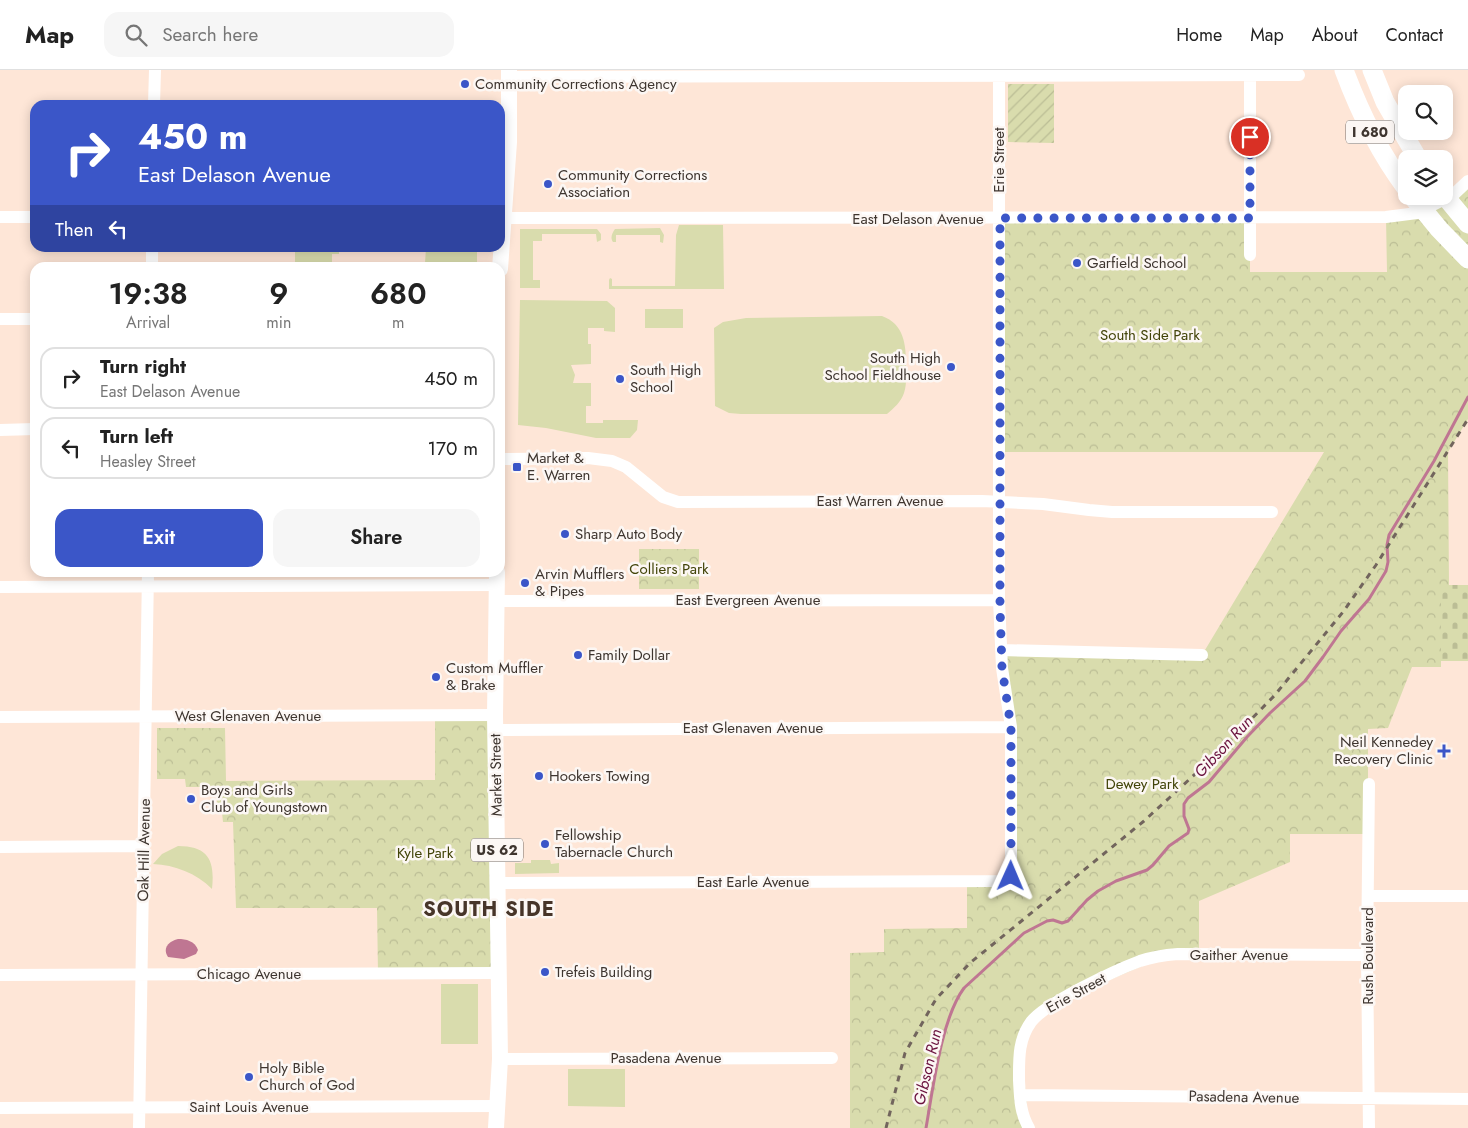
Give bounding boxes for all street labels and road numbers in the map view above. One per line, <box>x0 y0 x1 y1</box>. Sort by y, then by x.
road number: I 680 <box>1346 121 1394 144</box>
street label: Erie Street <box>988 127 1010 193</box>
street label: East Delason Avenue <box>852 208 984 230</box>
street label: East Warren Avenue <box>816 490 944 512</box>
street label: East Evergreen Avenue <box>676 589 821 611</box>
street label: West Glenaven Avenue <box>175 705 322 727</box>
street label: East Glenaven Avenue <box>683 717 824 739</box>
street label: Market Street <box>484 733 508 816</box>
street label: Oak Hill Avenue <box>132 798 156 902</box>
road number: US 62 <box>471 838 523 862</box>
street label: East Earle Avenue <box>697 871 810 893</box>
street label: Rush Boulevard <box>1357 907 1379 1005</box>
street label: Gaither Avenue <box>1190 944 1288 966</box>
street label: Chicago Avenue <box>197 963 301 985</box>
street label: Erie Street <box>1042 967 1110 1018</box>
street label: Pasadena Avenue <box>611 1047 722 1069</box>
street label: Pasadena Avenue <box>1188 1085 1300 1109</box>
street label: Saint Louis Avenue <box>189 1096 309 1118</box>

